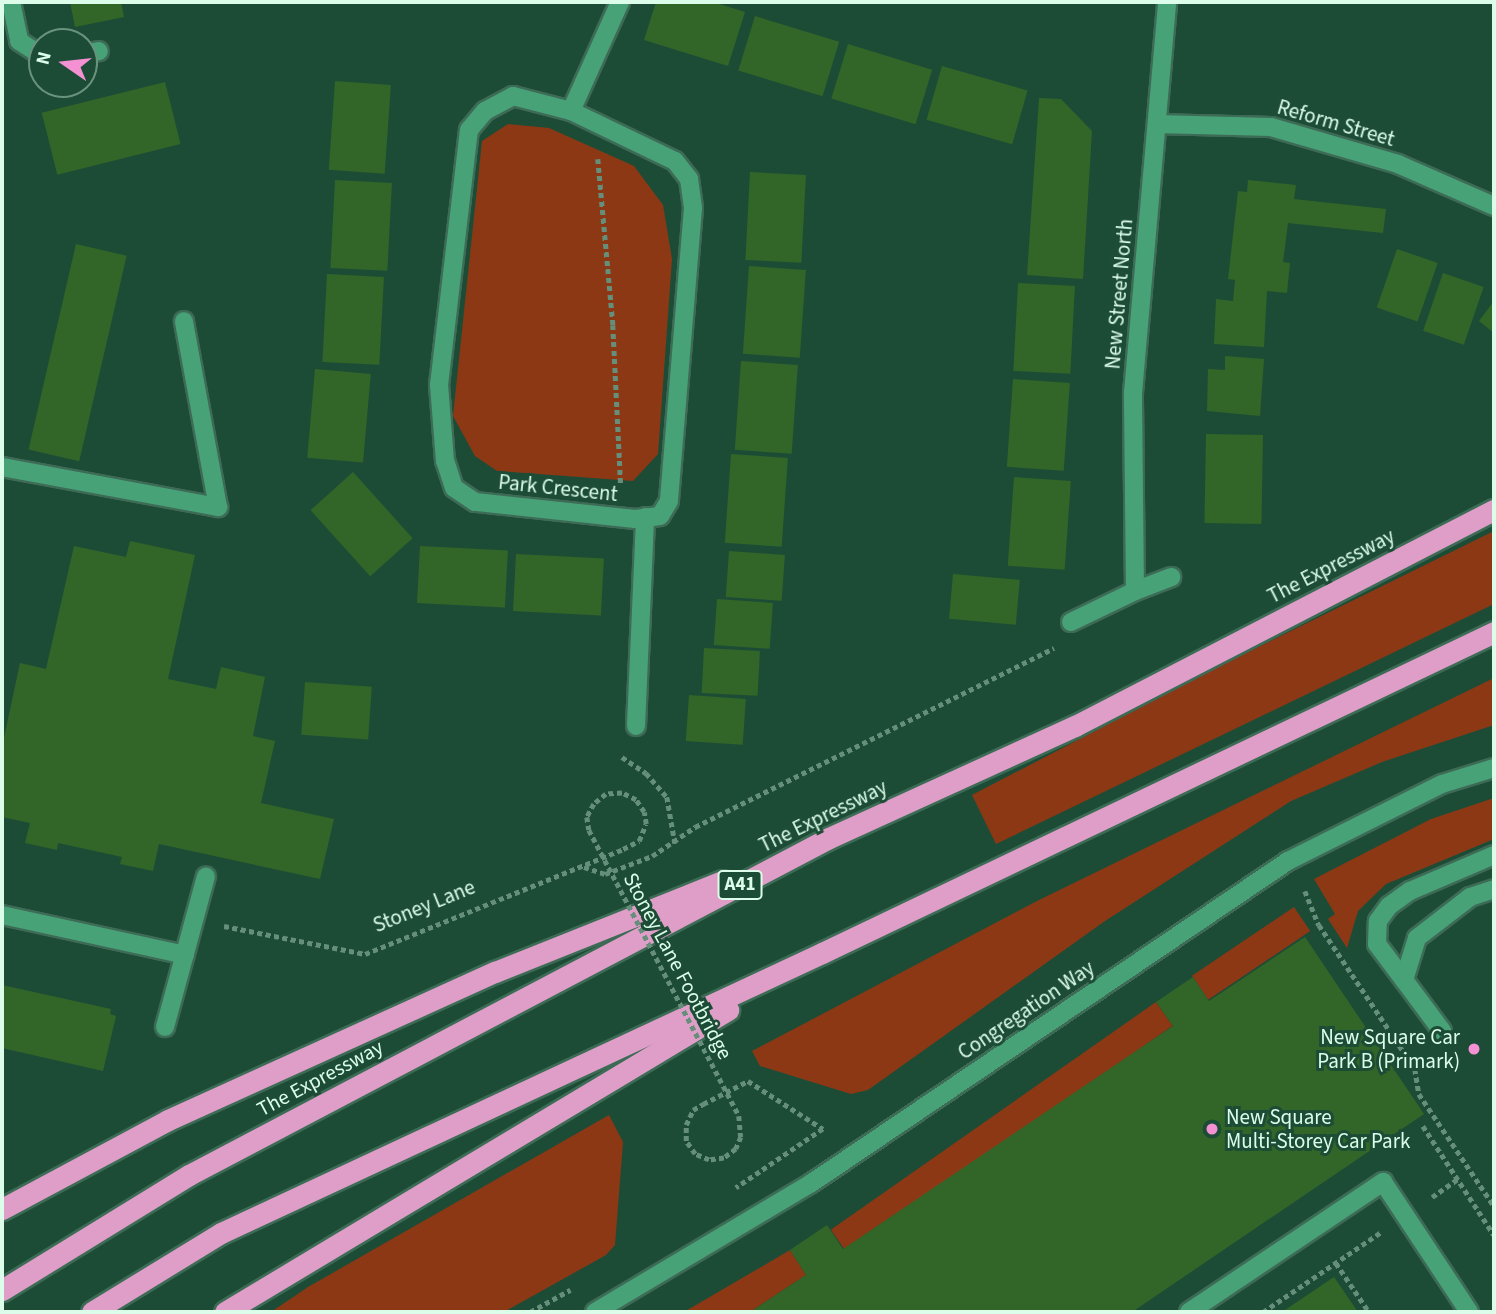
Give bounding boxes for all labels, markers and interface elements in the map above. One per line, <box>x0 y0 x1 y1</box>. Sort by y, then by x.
north arrow <box>28 28 98 98</box>
text: N <box>29 49 59 68</box>
street label: Reform Street <box>1274 94 1398 152</box>
street label: New Street North <box>1100 218 1138 370</box>
street label: Park Crescent <box>497 469 619 507</box>
street label: The Expressway <box>1263 523 1399 609</box>
street label: The Expressway <box>755 774 891 858</box>
street label: Stoney Lane Footbridge <box>618 868 738 1064</box>
road number: A41 <box>717 870 763 900</box>
street label: Stoney Lane <box>369 874 479 938</box>
street label: Congregation Way <box>953 955 1099 1065</box>
place label: New Square Car Park B (Primark) <box>1317 1024 1460 1074</box>
street label: The Expressway <box>253 1034 387 1122</box>
marker: New Square Car Park B (Primark) <box>1466 1041 1482 1057</box>
place label: New Square Multi-Storey Car Park <box>1226 1104 1410 1154</box>
marker: New Square Multi-Storey Car Park <box>1204 1121 1220 1137</box>

